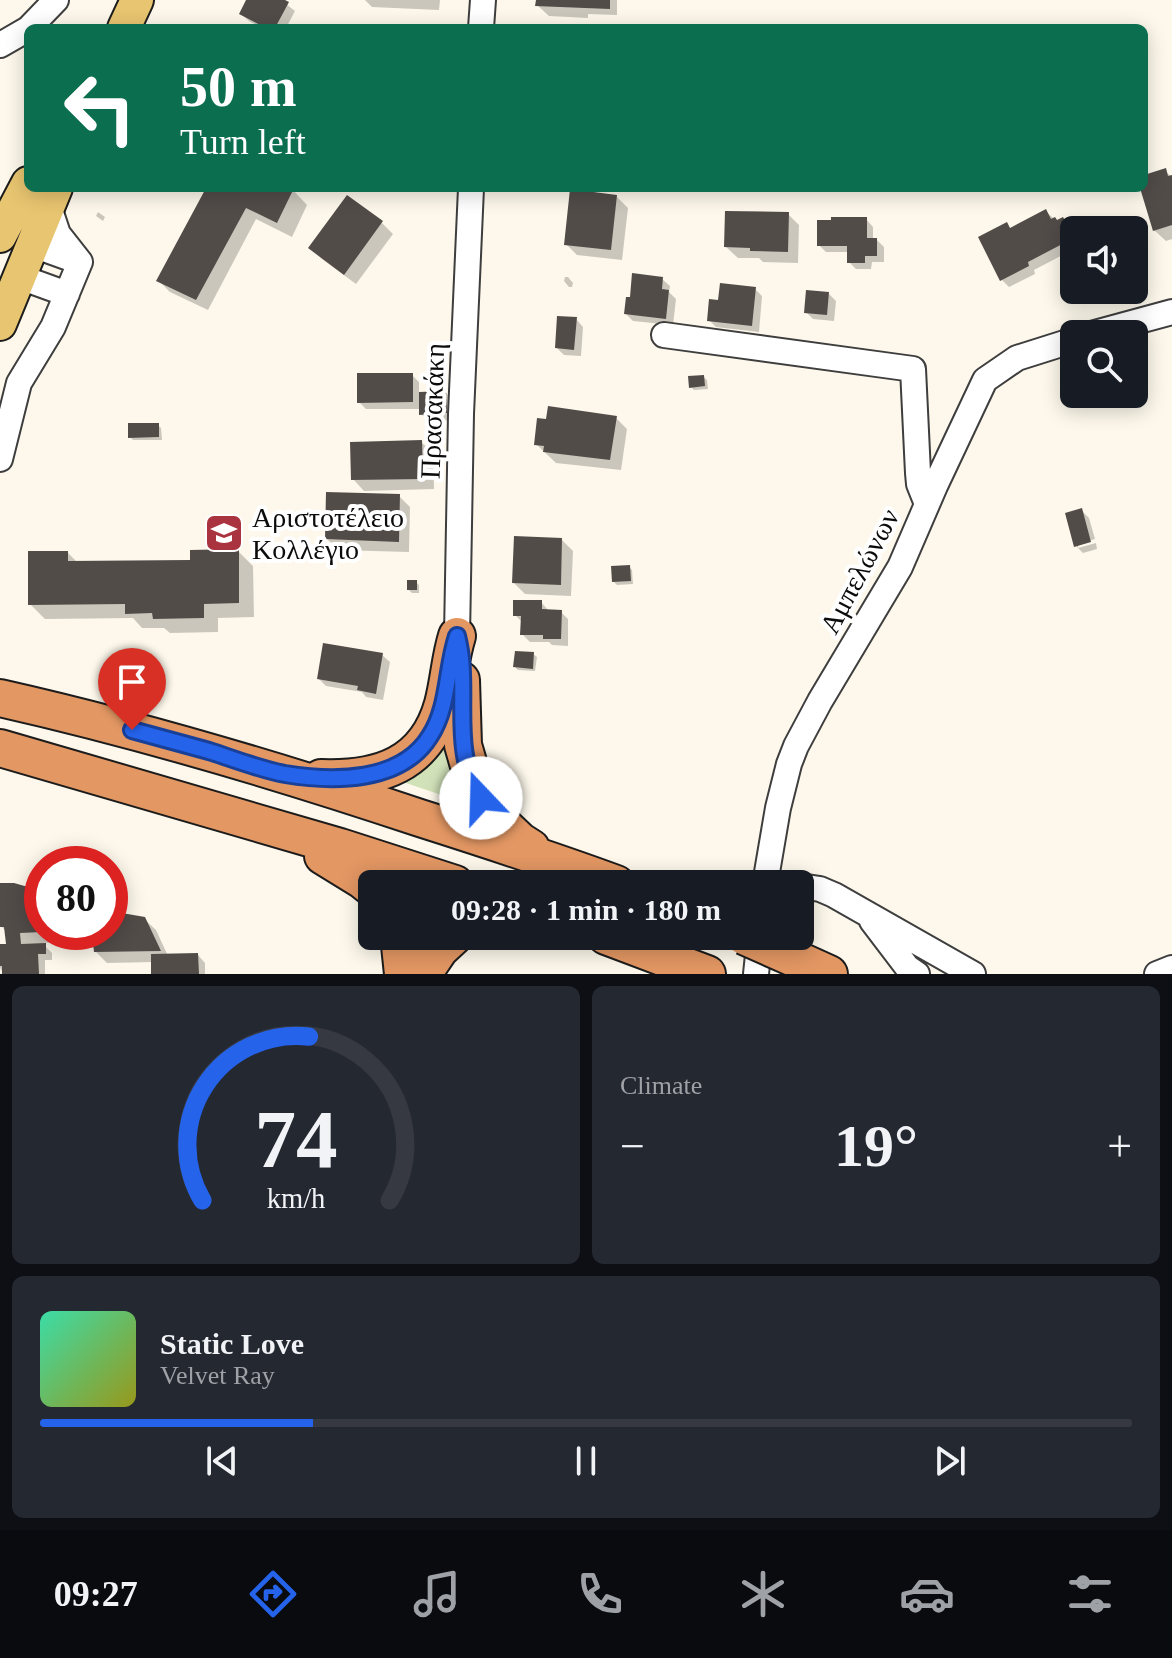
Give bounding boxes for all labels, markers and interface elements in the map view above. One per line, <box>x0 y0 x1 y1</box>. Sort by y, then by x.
icon: left <box>48 56 152 160</box>
text: 50 m <box>180 56 297 118</box>
text: Turn left <box>180 122 306 162</box>
map controls <box>1060 216 1148 408</box>
button: sound <box>1060 216 1148 304</box>
button: search <box>1060 320 1148 408</box>
street label: Πρασακάκη <box>415 343 450 479</box>
place label: Αριστοτέλειο Κολλέγιο <box>252 502 404 565</box>
street label: Αμπελώνων <box>814 504 905 639</box>
school or university icon: Αριστοτέλειο Κολλέγιο <box>203 512 245 554</box>
pin <box>98 648 166 730</box>
icon: arrive <box>110 660 154 704</box>
position arrow <box>439 756 523 840</box>
speed limit sign: 80 <box>24 846 128 950</box>
text: 09:28 · 1 min · 180 m <box>451 893 721 926</box>
text: Climate <box>620 1071 702 1100</box>
text: 74 <box>254 1093 338 1185</box>
text: 19° <box>834 1113 918 1179</box>
text: − <box>620 1122 645 1171</box>
text: + <box>1107 1122 1132 1171</box>
text: km/h <box>267 1183 325 1214</box>
text: Static Love <box>160 1327 304 1360</box>
text: Velvet Ray <box>160 1361 275 1390</box>
icon: previous <box>200 1439 244 1483</box>
icon: pause <box>564 1439 608 1483</box>
icon: next <box>928 1439 972 1483</box>
icon: directions <box>245 1566 301 1622</box>
icon: music <box>409 1566 465 1622</box>
icon: phone <box>572 1566 628 1622</box>
icon: climate <box>735 1566 791 1622</box>
icon: car <box>899 1566 955 1622</box>
icon: filters <box>1062 1566 1118 1622</box>
text: 09:27 <box>54 1574 138 1614</box>

